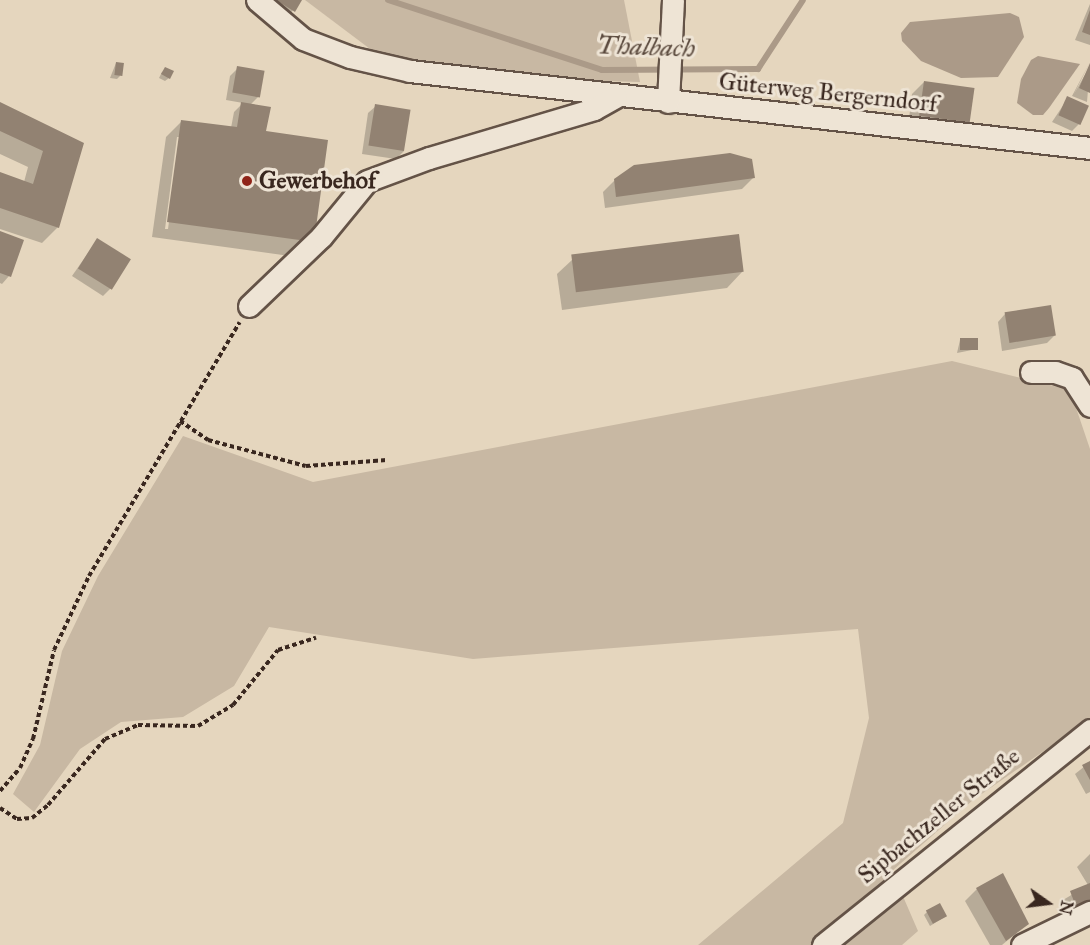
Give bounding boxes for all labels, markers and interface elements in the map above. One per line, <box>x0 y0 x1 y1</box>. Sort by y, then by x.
water label: Thalbach <box>596 30 696 64</box>
street label: Güterweg Bergerndorf <box>717 67 939 119</box>
place label: Gewerbehof <box>259 167 376 195</box>
marker: Gewerbehof <box>240 174 254 188</box>
street label: Sipbachzeller Straße <box>852 742 1026 890</box>
north arrow <box>1018 873 1078 933</box>
text: N <box>1055 899 1077 916</box>

